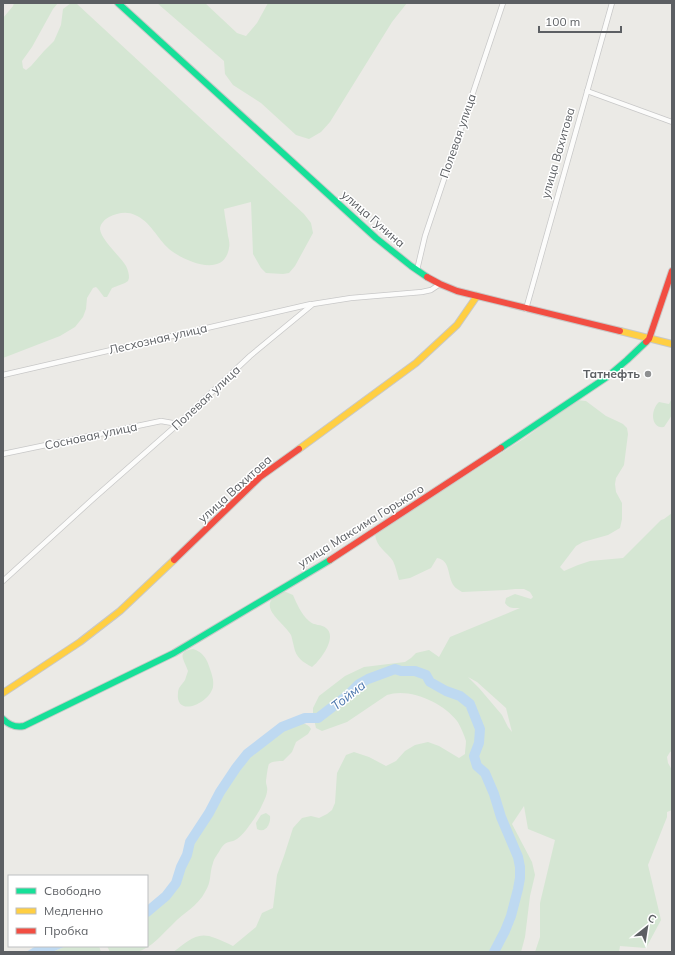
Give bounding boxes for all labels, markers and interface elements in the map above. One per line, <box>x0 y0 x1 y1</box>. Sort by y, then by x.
scale bar <box>539 8 621 34</box>
text: 100 m <box>545 14 580 29</box>
street label: Полевая улица <box>436 92 479 180</box>
street label: улица Вахитова <box>537 106 578 200</box>
street label: улица Гунина <box>339 187 408 250</box>
street label: Лесхозная улица <box>107 320 209 357</box>
street label: Полевая улица <box>168 362 243 433</box>
place label: Татнефть <box>583 366 640 381</box>
marker: Татнефть <box>643 369 653 379</box>
street label: Сосновая улица <box>43 418 138 453</box>
street label: улица Вахитова <box>195 452 274 526</box>
street label: улица Максима Горького <box>295 481 427 571</box>
water label: Тойма <box>328 677 368 713</box>
legend <box>8 875 148 947</box>
text: Свободно <box>44 883 101 898</box>
text: Медленно <box>44 903 103 918</box>
north arrow <box>627 907 667 947</box>
text: С <box>645 910 659 927</box>
text: Пробка <box>44 923 88 938</box>

